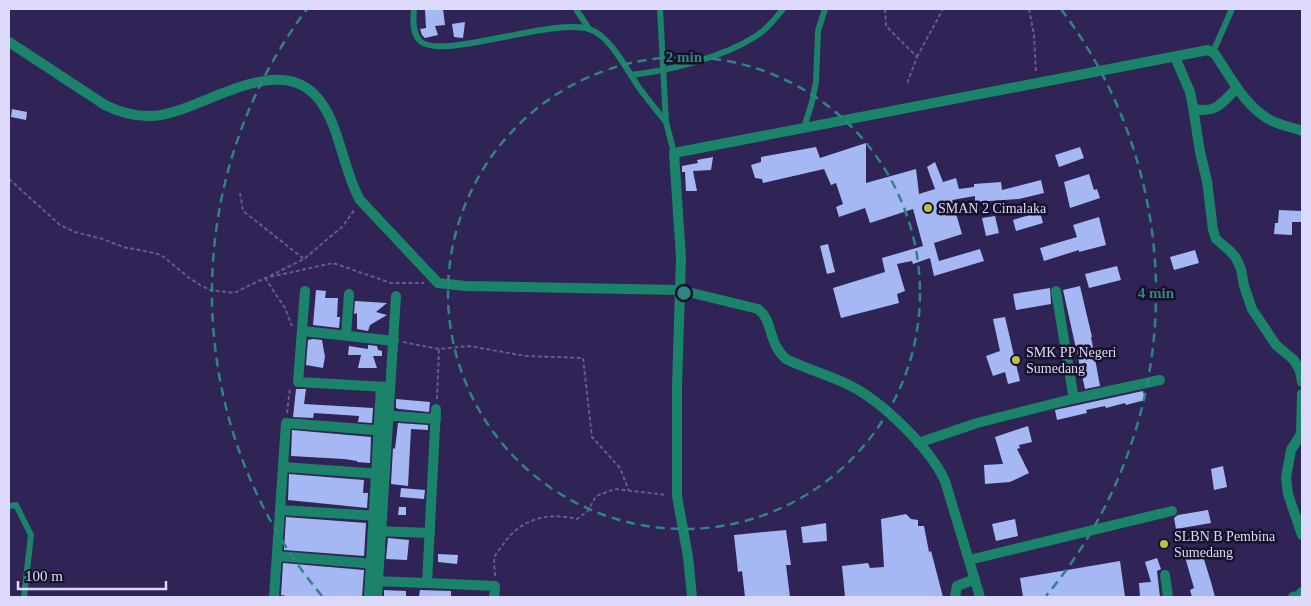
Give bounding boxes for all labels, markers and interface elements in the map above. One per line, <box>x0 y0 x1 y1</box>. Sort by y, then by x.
text: 2 min <box>666 49 703 65</box>
place label: SMAN 2 Cimalaka <box>938 201 1047 216</box>
marker: SMAN 2 Cimalaka <box>922 202 934 214</box>
centre of rings <box>675 284 693 302</box>
text: 4 min <box>1138 285 1175 301</box>
place label: SMK PP Negeri Sumedang <box>1026 345 1117 376</box>
marker: SMK PP Negeri Sumedang <box>1010 354 1022 366</box>
place label: SLBN B Pembina Sumedang <box>1174 529 1276 560</box>
marker: SLBN B Pembina Sumedang <box>1158 538 1170 550</box>
scale bar <box>18 558 165 590</box>
text: 100 m <box>25 568 63 584</box>

